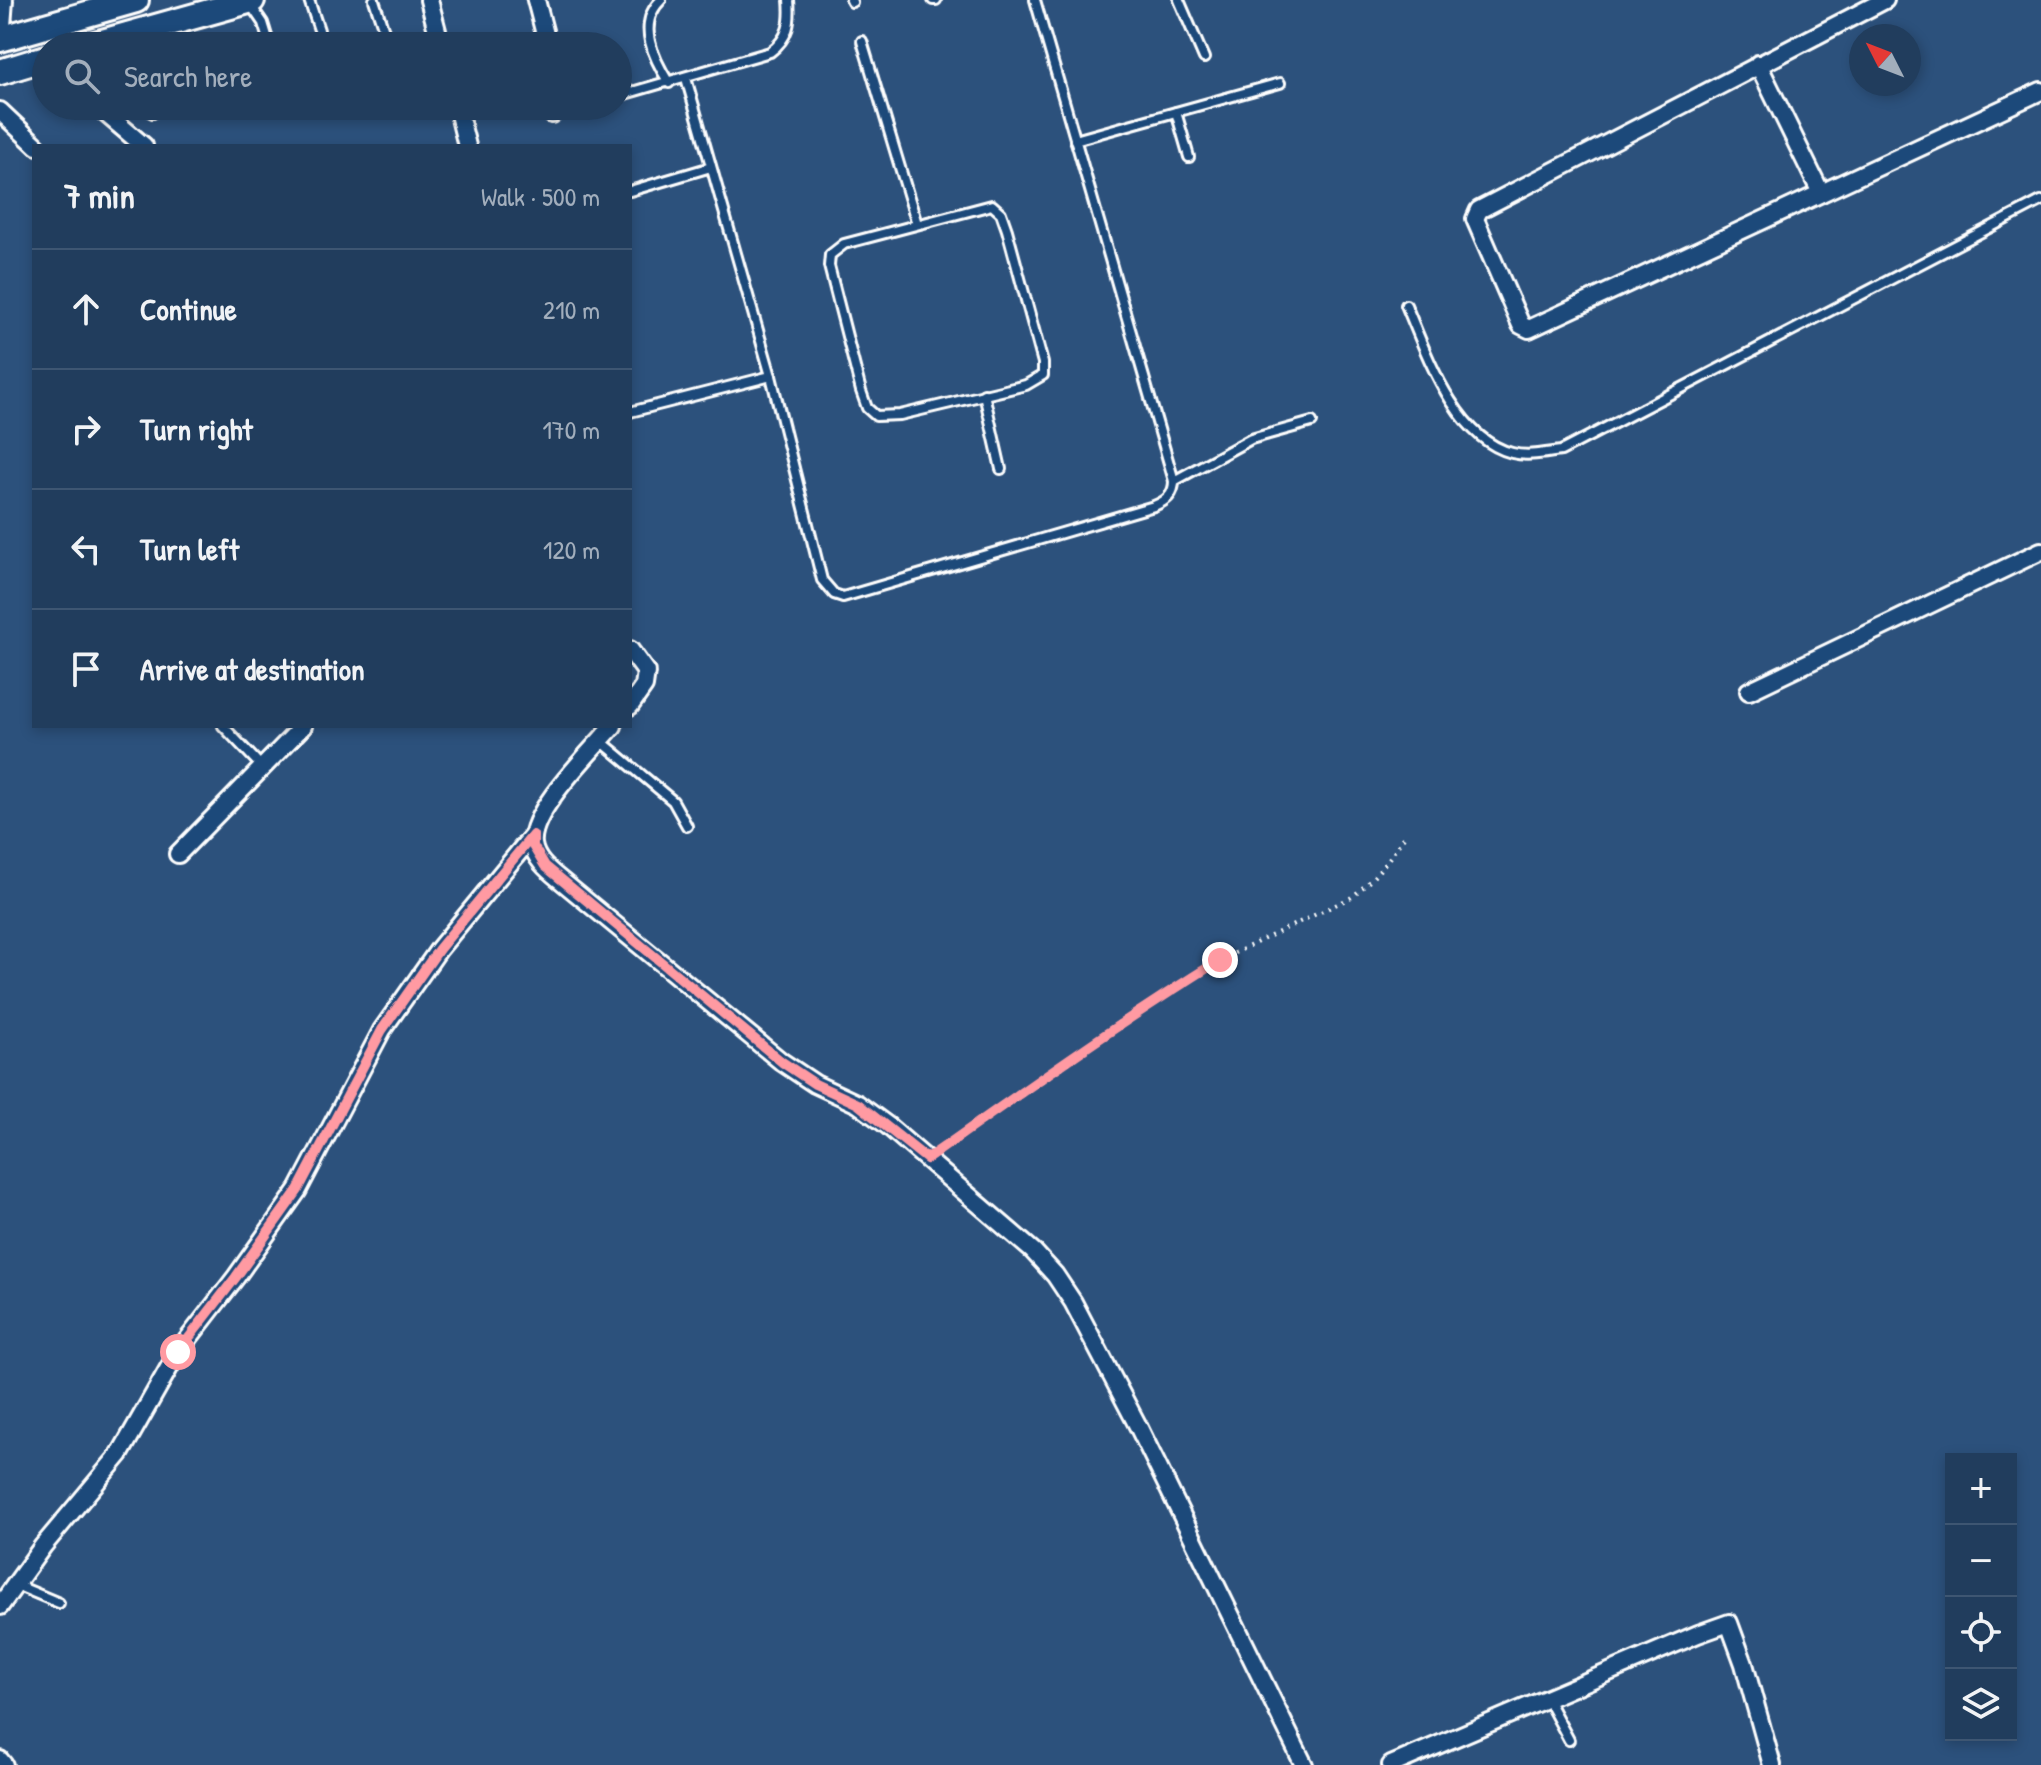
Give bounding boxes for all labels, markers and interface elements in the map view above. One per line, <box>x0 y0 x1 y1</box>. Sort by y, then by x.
north arrow <box>1849 24 1921 96</box>
search box <box>32 32 632 120</box>
icon: search <box>60 54 104 98</box>
text: Search here <box>124 56 252 96</box>
text: 7 min <box>64 173 135 219</box>
text: Walk · 500 m <box>481 179 600 214</box>
icon: ahead <box>64 287 108 331</box>
text: Continue <box>140 289 237 329</box>
text: 210 m <box>543 292 600 327</box>
icon: right <box>64 407 108 451</box>
text: Turn right <box>140 409 253 449</box>
text: 170 m <box>542 412 600 447</box>
icon: left <box>64 527 108 571</box>
text: Turn left <box>140 529 239 569</box>
text: 120 m <box>543 532 600 567</box>
icon: arrive <box>64 647 108 691</box>
text: Arrive at destination <box>140 649 365 689</box>
route end <box>1202 942 1238 978</box>
route start <box>160 1334 196 1370</box>
map controls <box>1945 1453 2017 1741</box>
button: + <box>1945 1453 2017 1525</box>
button: − <box>1945 1525 2017 1597</box>
button: locate <box>1945 1597 2017 1669</box>
button: layers <box>1945 1669 2017 1741</box>

